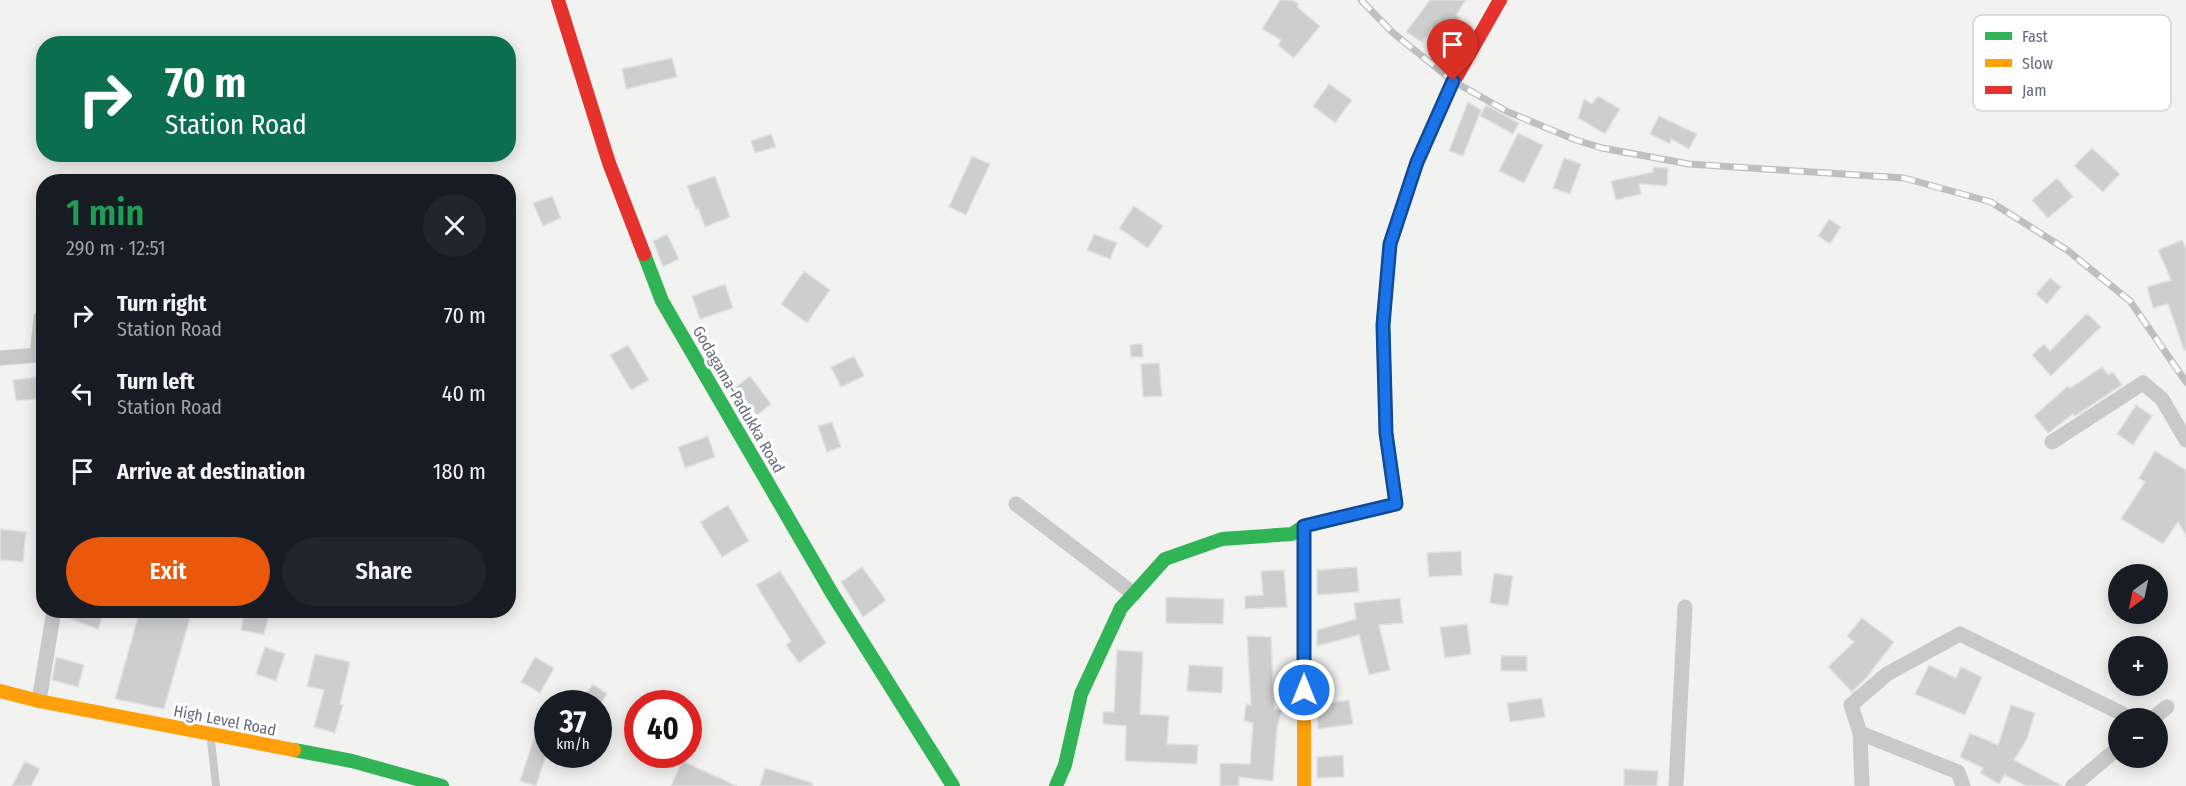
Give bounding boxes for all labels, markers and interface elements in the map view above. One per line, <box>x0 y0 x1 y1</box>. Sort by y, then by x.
legend <box>1973 15 2171 111</box>
pin <box>1427 19 1478 81</box>
text: Fast <box>2022 27 2049 46</box>
icon: arrive <box>1436 28 1469 61</box>
text: Slow <box>2022 54 2053 73</box>
text: 70 m <box>165 58 246 108</box>
icon: right <box>66 60 144 138</box>
text: Jam <box>2022 81 2047 100</box>
text: Station Road <box>165 109 307 141</box>
text: 1 min <box>66 191 144 235</box>
button: close <box>423 194 486 257</box>
text: 290 m · 12:51 <box>66 236 165 260</box>
text: Turn right <box>117 290 206 317</box>
icon: right <box>66 299 99 332</box>
text: 70 m <box>444 302 486 329</box>
text: Station Road <box>117 317 222 341</box>
street label: Godagama-Padukka Road <box>689 322 788 476</box>
text: Turn left <box>117 368 195 395</box>
icon: left <box>66 377 99 410</box>
text: 40 m <box>442 380 486 407</box>
text: Station Road <box>117 395 222 419</box>
icon: arrive <box>66 455 99 488</box>
text: Arrive at destination <box>117 458 305 485</box>
text: 180 m <box>433 458 486 485</box>
button: Exit <box>66 537 270 606</box>
button: Share <box>282 537 486 606</box>
north arrow <box>2108 564 2168 624</box>
map controls <box>2108 564 2168 768</box>
button: + <box>2108 636 2168 696</box>
position arrow <box>1272 658 1336 722</box>
speed limit sign: 40 <box>624 690 702 768</box>
street label: High Level Road <box>172 701 278 740</box>
text: 37 <box>560 704 586 740</box>
button: − <box>2108 708 2168 768</box>
text: km/h <box>556 735 590 753</box>

